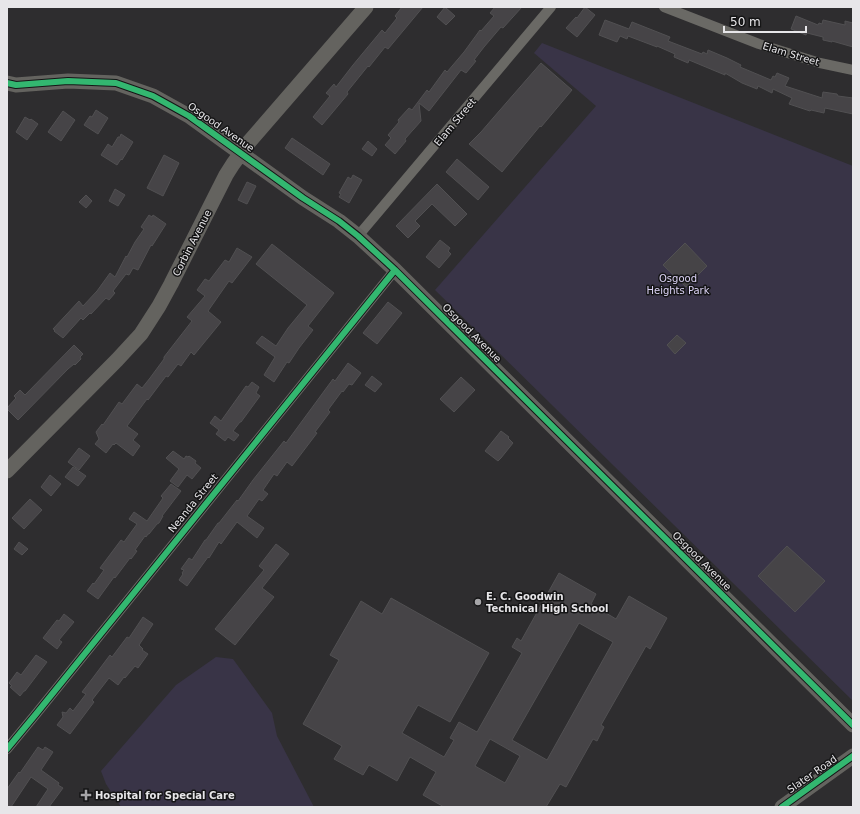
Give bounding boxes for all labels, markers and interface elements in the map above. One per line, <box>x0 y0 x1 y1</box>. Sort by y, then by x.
scale bar <box>724 8 806 34</box>
text: 50 m <box>730 15 761 29</box>
street label: Elam Street <box>761 40 821 68</box>
street label: Elam Street <box>432 96 478 148</box>
street label: Osgood Avenue <box>186 100 256 154</box>
street label: Corbin Avenue <box>171 208 213 278</box>
park label: Osgood Heights Park <box>646 273 710 296</box>
street label: Osgood Avenue <box>440 301 504 365</box>
street label: Neanda Street <box>166 471 220 534</box>
street label: Osgood Avenue <box>670 529 734 593</box>
place label: E. C. Goodwin Technical High School <box>486 591 608 614</box>
marker: E. C. Goodwin Technical High School <box>473 597 483 607</box>
street label: Slater Road <box>785 753 839 795</box>
marker: Hospital for Special Care <box>80 789 92 801</box>
place label: Hospital for Special Care <box>95 790 235 801</box>

